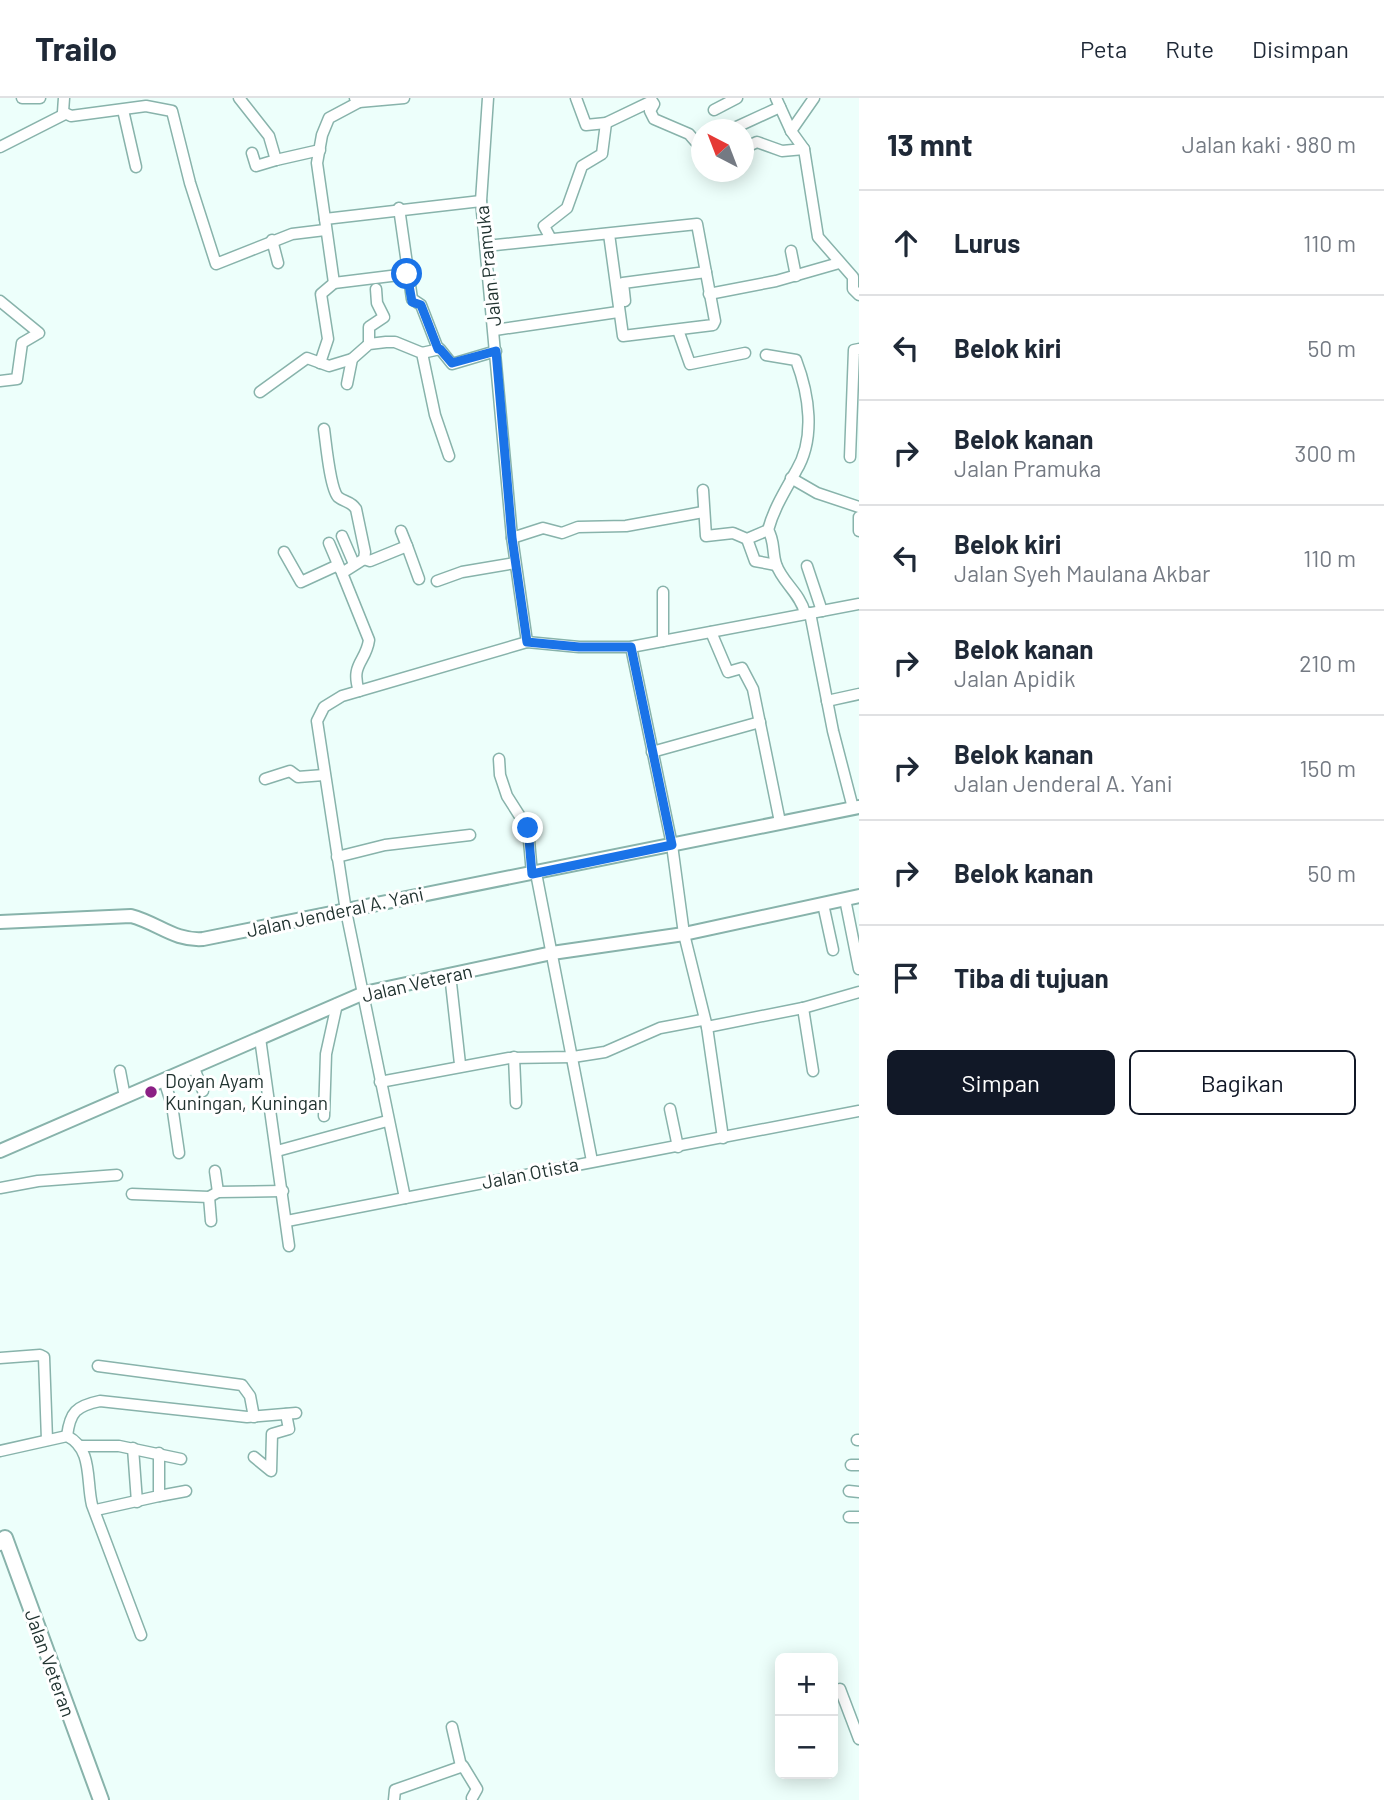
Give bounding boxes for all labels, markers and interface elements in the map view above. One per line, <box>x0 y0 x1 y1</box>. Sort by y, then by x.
text: Trailo <box>35 28 117 68</box>
text: Peta <box>1080 34 1127 63</box>
text: Rute <box>1165 34 1214 63</box>
text: Disimpan <box>1252 34 1349 63</box>
north arrow <box>691 119 754 182</box>
text: 13 mnt <box>887 126 973 162</box>
text: Jalan kaki · 980 m <box>1182 130 1356 158</box>
street label: Jalan Pramuka <box>470 204 505 328</box>
icon: ahead <box>887 224 925 262</box>
text: Lurus <box>954 227 1020 258</box>
text: 110 m <box>1303 229 1356 257</box>
route start <box>391 258 422 289</box>
icon: left <box>887 329 925 367</box>
text: Belok kiri <box>954 332 1061 363</box>
text: 50 m <box>1308 334 1356 362</box>
text: Belok kanan <box>954 423 1093 454</box>
icon: right <box>887 434 925 472</box>
text: 300 m <box>1295 439 1356 467</box>
text: Jalan Pramuka <box>954 454 1101 482</box>
text: Belok kiri <box>954 528 1061 559</box>
icon: left <box>887 539 925 577</box>
text: 110 m <box>1303 544 1356 572</box>
text: Jalan Syeh Maulana Akbar <box>954 559 1210 587</box>
text: Belok kanan <box>954 633 1093 664</box>
icon: right <box>887 644 925 682</box>
text: 210 m <box>1299 649 1356 677</box>
text: Jalan Apidik <box>954 664 1076 692</box>
text: Belok kanan <box>954 738 1093 769</box>
icon: right <box>887 749 925 787</box>
text: 150 m <box>1300 754 1356 782</box>
text: Jalan Jenderal A. Yani <box>954 769 1173 797</box>
route end <box>512 812 543 843</box>
icon: right <box>887 854 925 892</box>
text: Belok kanan <box>954 857 1093 888</box>
text: 50 m <box>1308 859 1356 887</box>
street label: Jalan Jenderal A. Yani <box>244 881 426 942</box>
street label: Jalan Veteran <box>359 959 474 1006</box>
icon: arrive <box>887 959 925 997</box>
text: Tiba di tujuan <box>954 962 1109 993</box>
button: Simpan <box>887 1050 1115 1115</box>
button: Bagikan <box>1129 1050 1356 1115</box>
place label: Doyan Ayam Kuningan, Kuningan <box>165 1069 328 1114</box>
marker: Doyan Ayam Kuningan, Kuningan <box>143 1084 159 1100</box>
street label: Jalan Otista <box>480 1152 580 1193</box>
street label: Jalan Veteran <box>20 1606 81 1720</box>
map controls <box>775 1653 838 1779</box>
button: + <box>775 1653 838 1716</box>
button: − <box>775 1716 838 1779</box>

